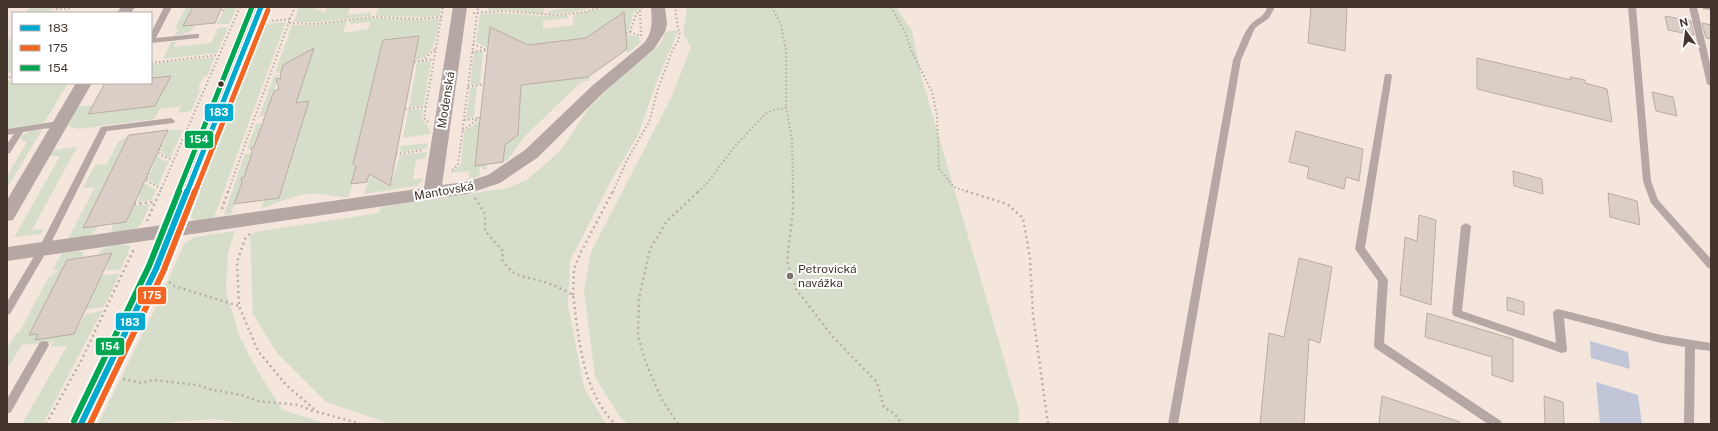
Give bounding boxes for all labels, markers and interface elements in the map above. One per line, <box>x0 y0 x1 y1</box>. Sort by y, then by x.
legend <box>12 12 152 84</box>
north arrow <box>1666 12 1706 52</box>
text: N <box>1678 15 1689 29</box>
text: 183 <box>48 21 68 35</box>
text: 175 <box>48 41 68 55</box>
text: 154 <box>48 61 69 75</box>
street label: Modenská <box>435 71 457 129</box>
unlabelled marker <box>216 79 226 89</box>
line badge: 183 <box>204 103 234 122</box>
text: 183 <box>209 106 229 118</box>
line badge: 154 <box>184 130 214 149</box>
text: 154 <box>189 133 209 145</box>
street label: Mantovská <box>413 179 475 203</box>
place label: Petrovická navážka <box>798 262 857 290</box>
marker: Petrovická navážka <box>785 271 795 281</box>
line badge: 175 <box>137 286 167 305</box>
text: 175 <box>142 289 162 301</box>
line badge: 183 <box>115 312 146 331</box>
text: 183 <box>120 316 140 328</box>
line badge: 154 <box>95 337 125 356</box>
text: 154 <box>100 340 120 352</box>

